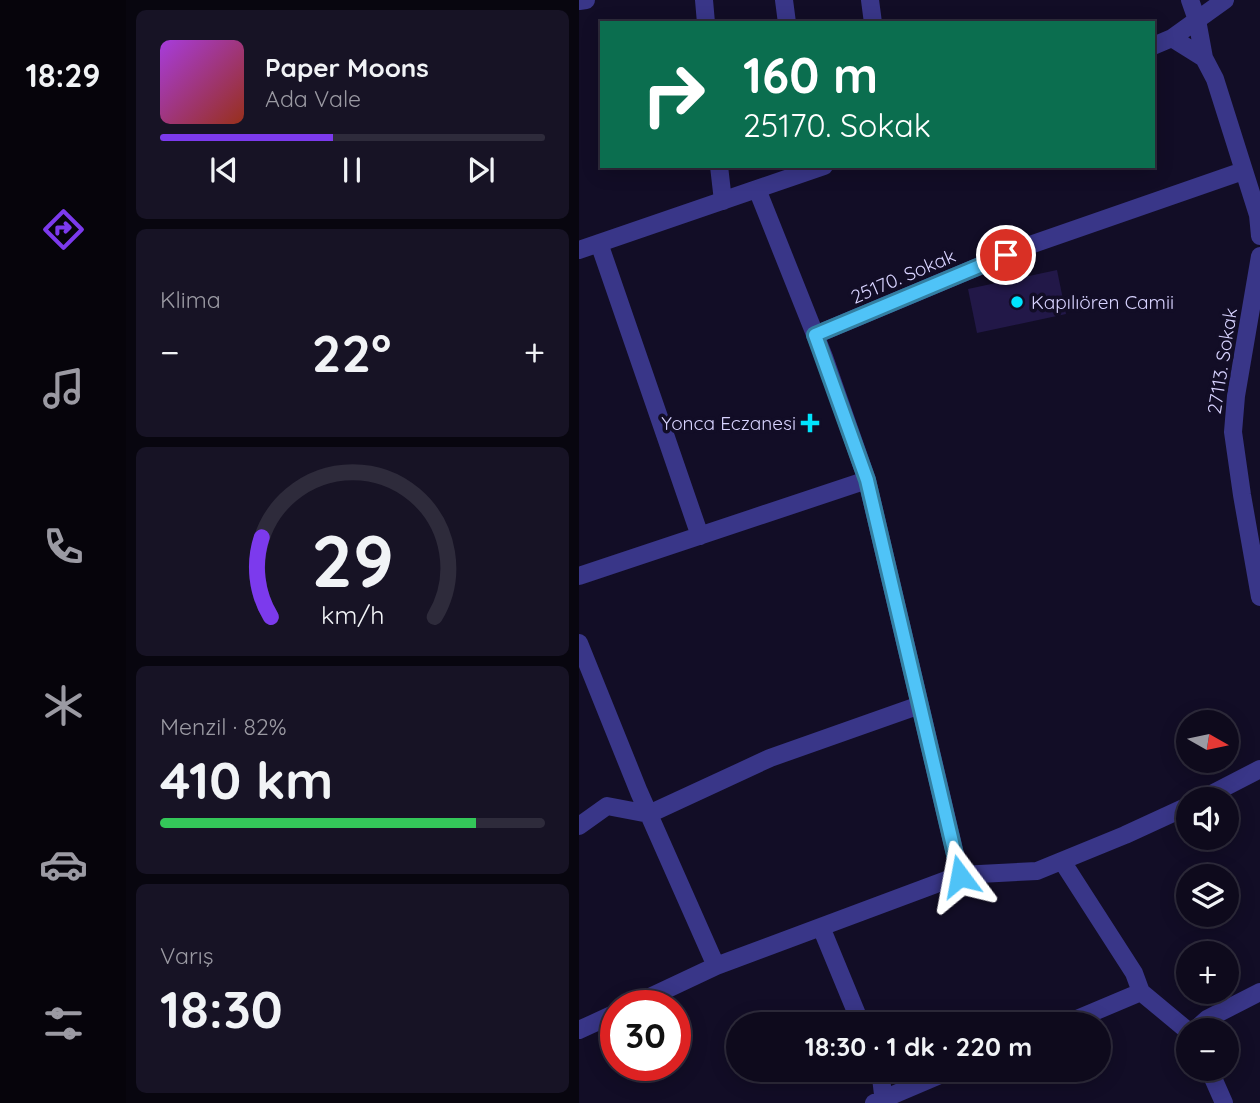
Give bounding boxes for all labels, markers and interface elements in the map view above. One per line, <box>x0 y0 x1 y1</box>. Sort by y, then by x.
text: 160 m <box>743 44 878 105</box>
icon: right <box>628 49 719 140</box>
text: Paper Moons <box>265 51 429 84</box>
text: 18:29 <box>25 55 101 95</box>
text: Ada Vale <box>265 84 361 113</box>
text: 25170. Sokak <box>743 105 931 145</box>
icon: previous <box>205 151 243 189</box>
icon: pause <box>333 151 371 189</box>
icon: next <box>462 151 500 189</box>
icon: directions <box>39 205 88 254</box>
pin <box>976 225 1036 285</box>
icon: arrive <box>987 236 1025 274</box>
street label: 25170. Sokak <box>847 243 959 309</box>
text: Klima <box>160 285 221 314</box>
place label: Kapılıören Camii <box>1031 290 1174 314</box>
marker: Kapılıören Camii <box>1009 294 1025 310</box>
street label: 27113. Sokak <box>1202 306 1242 416</box>
text: 22° <box>312 320 391 385</box>
text: − <box>160 328 180 376</box>
text: + <box>524 328 545 376</box>
icon: music <box>39 364 88 413</box>
place label: Yonca Eczanesi <box>661 411 796 435</box>
marker: Yonca Eczanesi <box>802 415 818 431</box>
text: 29 <box>311 515 394 606</box>
icon: phone <box>39 522 88 571</box>
text: km/h <box>321 599 384 630</box>
icon: climate <box>39 681 88 730</box>
north arrow <box>1176 710 1239 774</box>
map controls <box>1176 710 1239 1081</box>
text: Menzil · 82% <box>160 712 287 741</box>
text: 410 km <box>160 747 333 812</box>
button: sound <box>1176 787 1239 850</box>
position arrow <box>923 839 997 913</box>
icon: car <box>39 840 88 889</box>
button: layers <box>1176 864 1239 927</box>
text: Varış <box>160 941 214 970</box>
button: + <box>1176 941 1239 1004</box>
text: 18:30 <box>160 976 283 1041</box>
speed limit sign: 30 <box>600 990 691 1081</box>
icon: filters <box>39 999 88 1048</box>
button: − <box>1176 1018 1239 1081</box>
text: 18:30 · 1 dk · 220 m <box>805 1030 1032 1063</box>

